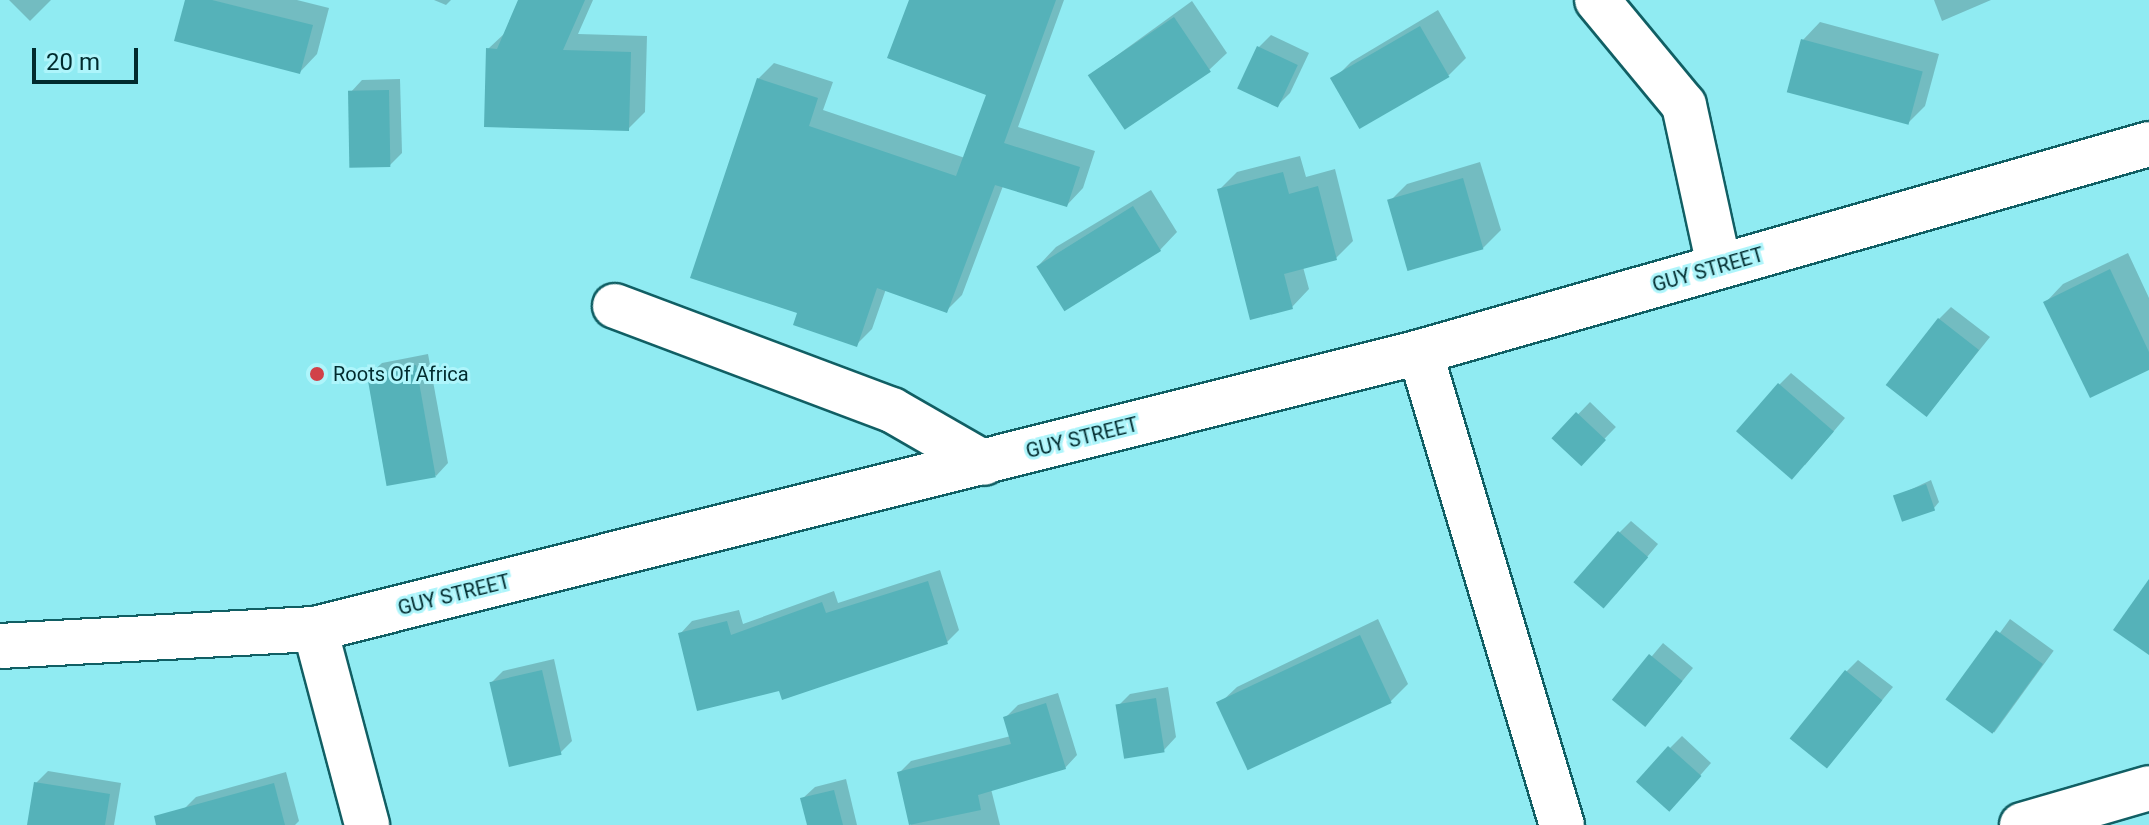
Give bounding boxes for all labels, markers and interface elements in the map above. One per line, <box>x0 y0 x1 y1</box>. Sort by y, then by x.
scale bar <box>36 32 142 82</box>
text: 20 m <box>46 48 100 76</box>
street label: GUY STREET <box>1650 243 1766 297</box>
place label: Roots Of Africa <box>333 362 469 386</box>
marker: Roots Of Africa <box>308 365 326 383</box>
street label: GUY STREET <box>1024 412 1140 464</box>
street label: GUY STREET <box>396 569 512 621</box>

